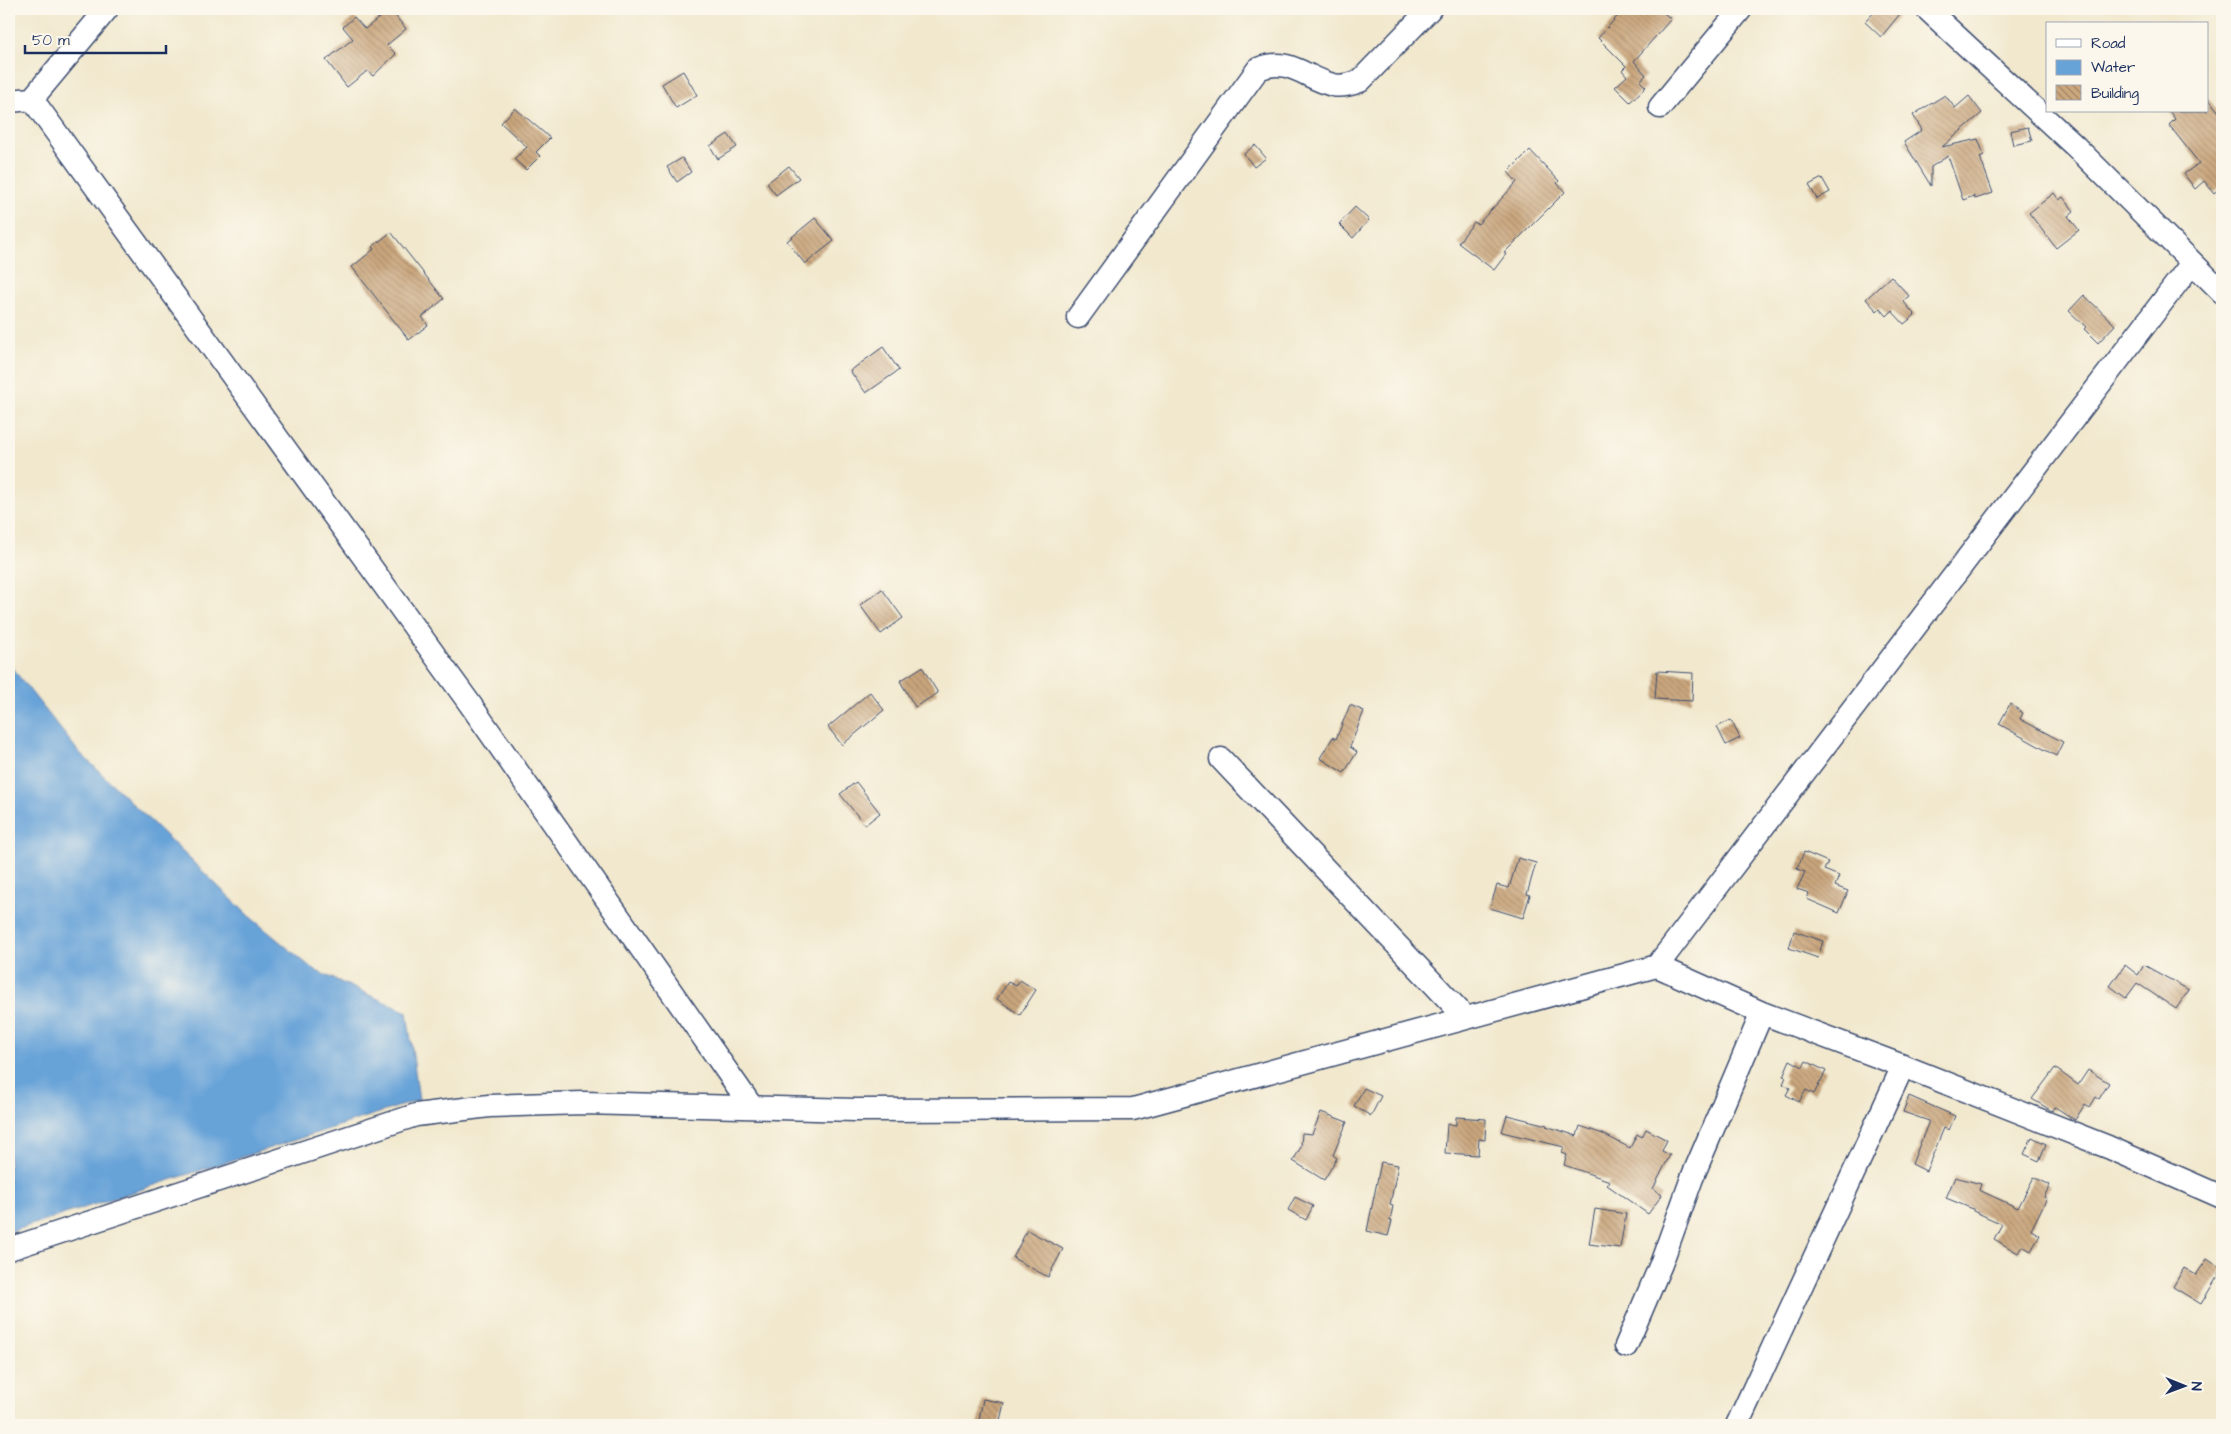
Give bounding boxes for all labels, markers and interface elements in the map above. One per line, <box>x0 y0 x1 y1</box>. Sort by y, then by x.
scale bar <box>25 22 166 54</box>
legend <box>2046 22 2208 112</box>
text: 50 m <box>32 30 70 51</box>
text: Road <box>2091 33 2126 54</box>
text: Water <box>2091 57 2135 78</box>
text: Building <box>2091 83 2139 105</box>
north arrow <box>2158 1362 2208 1412</box>
text: N <box>2186 1382 2206 1391</box>

